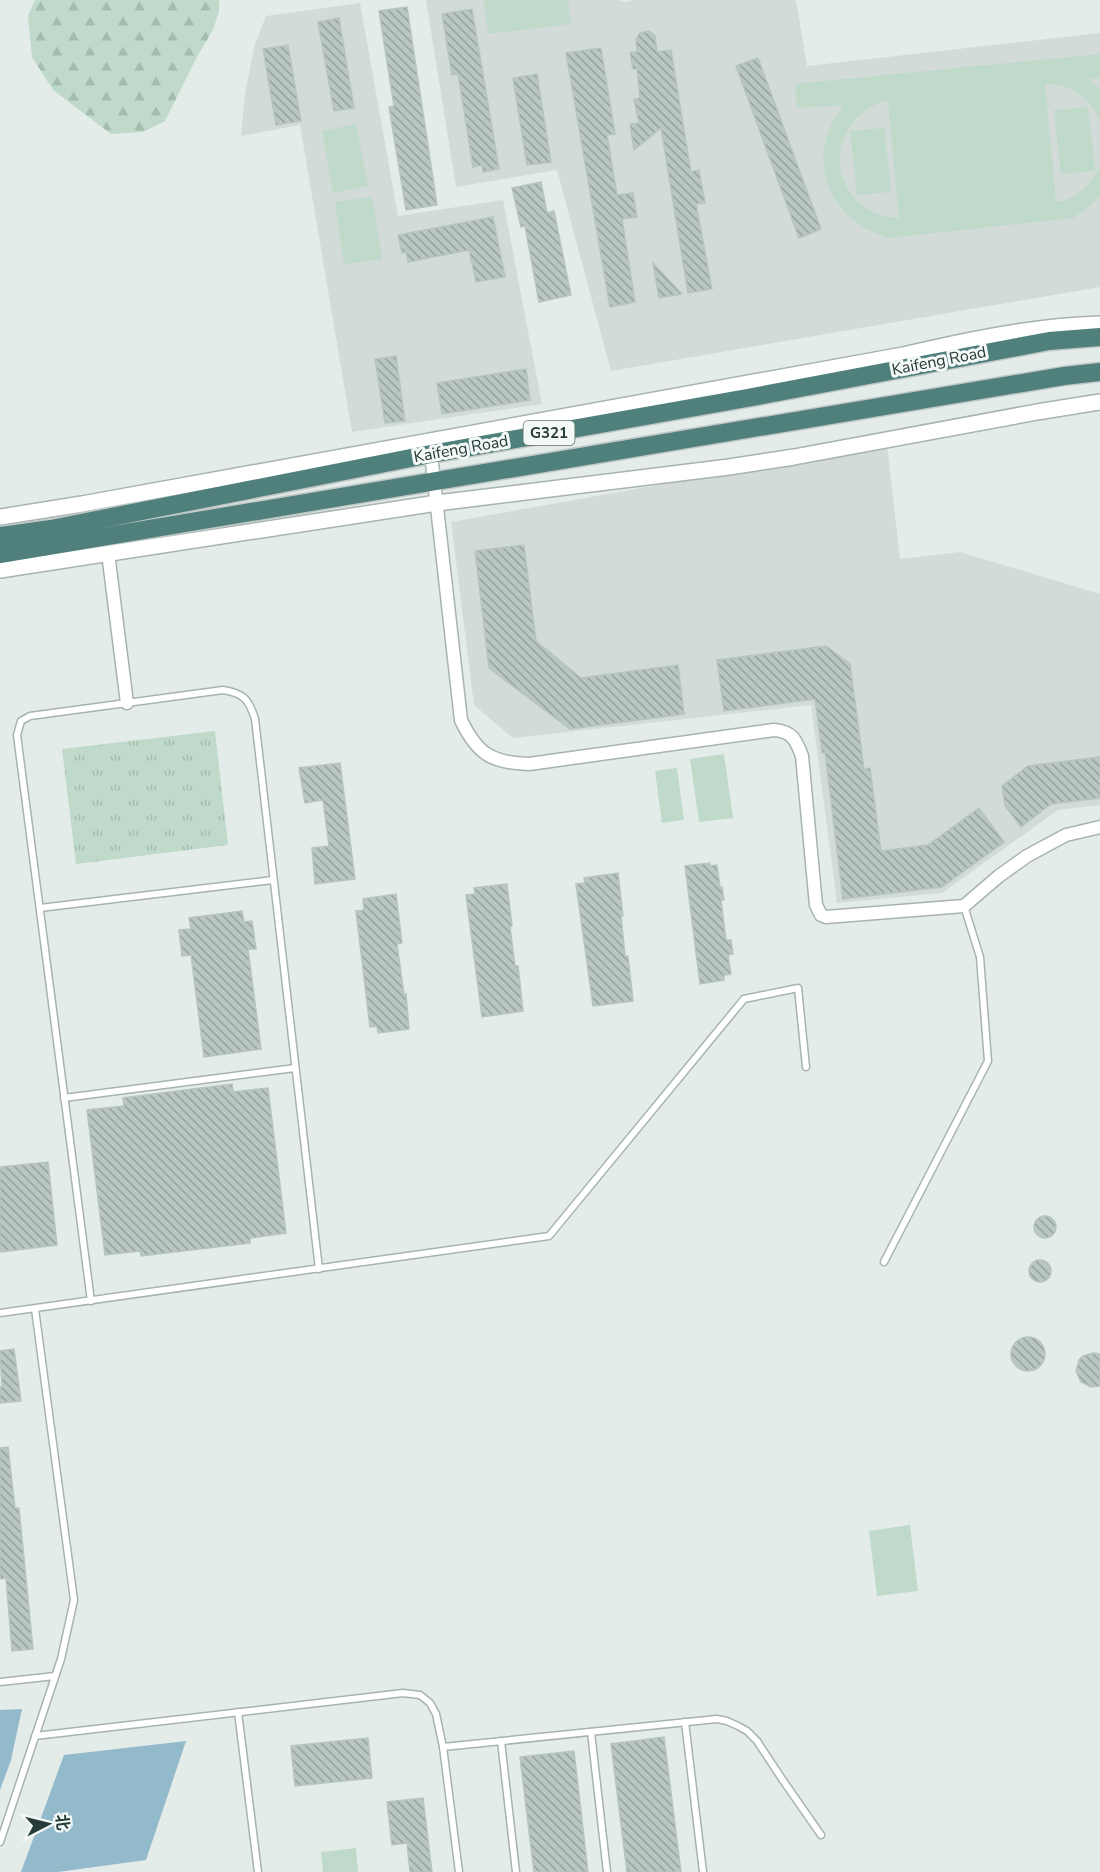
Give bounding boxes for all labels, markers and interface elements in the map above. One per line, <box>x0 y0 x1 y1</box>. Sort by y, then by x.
street label: Kaifeng Road <box>890 341 988 381</box>
road number: G321 <box>524 421 574 445</box>
street label: Kaifeng Road <box>412 430 510 468</box>
north arrow <box>18 1794 78 1854</box>
text: 北 <box>50 1813 74 1832</box>

